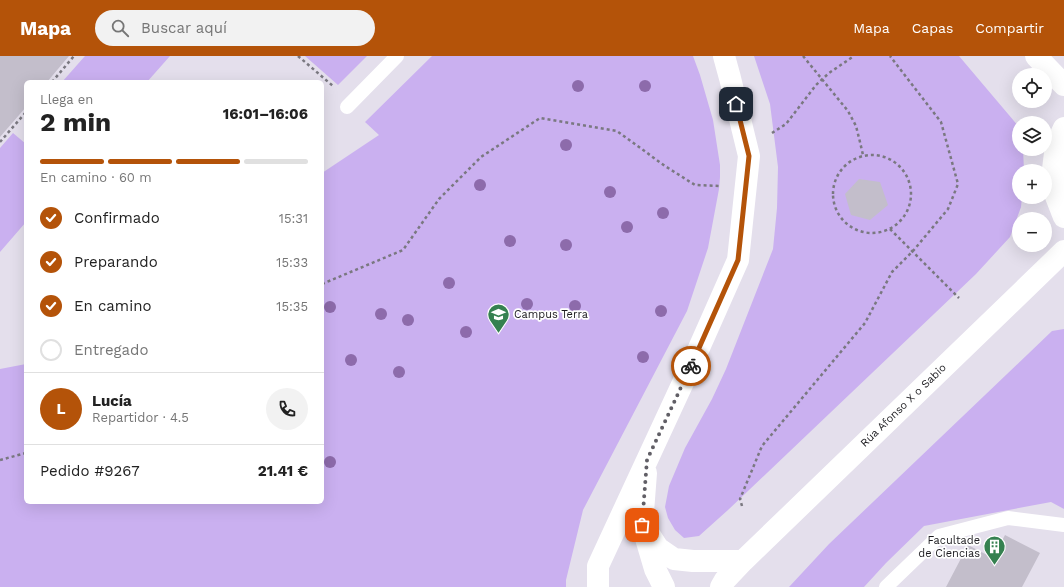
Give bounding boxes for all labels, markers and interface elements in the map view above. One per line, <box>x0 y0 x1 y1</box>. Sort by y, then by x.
search box <box>95 10 375 46</box>
text: Mapa <box>20 17 71 40</box>
icon: search <box>109 17 131 39</box>
text: Buscar aquí <box>141 19 227 37</box>
text: Mapa <box>853 20 890 36</box>
text: Capas <box>912 20 953 36</box>
text: Compartir <box>975 20 1044 36</box>
map controls <box>1012 68 1052 252</box>
button: locate <box>1012 68 1052 108</box>
pin <box>719 87 753 121</box>
text: Llega en <box>40 92 93 107</box>
icon: home <box>725 93 747 115</box>
text: 16:01–16:06 <box>223 105 308 123</box>
text: 2 min <box>40 107 111 137</box>
button: layers <box>1012 116 1052 156</box>
button: + <box>1012 164 1052 204</box>
text: En camino · 60 m <box>40 170 152 185</box>
icon: check <box>40 207 62 229</box>
text: Confirmado <box>74 209 160 227</box>
text: 15:31 <box>279 211 308 226</box>
button: − <box>1012 212 1052 252</box>
icon: check <box>40 251 62 273</box>
text: Preparando <box>74 253 158 271</box>
text: 15:33 <box>276 255 308 270</box>
icon: check <box>40 295 62 317</box>
text: En camino <box>74 297 151 315</box>
text: 15:35 <box>276 299 308 314</box>
school or university icon: Campus Terra <box>485 301 511 334</box>
place label: Campus Terra <box>514 308 588 321</box>
text: Entregado <box>74 341 148 359</box>
courier <box>671 346 711 386</box>
icon: bike <box>680 355 702 377</box>
street label: Rúa Afonso X o Sabio <box>858 361 949 450</box>
button: phone <box>266 388 308 430</box>
text: Lucía <box>92 392 132 410</box>
text: L <box>56 400 66 418</box>
text: Repartidor · 4.5 <box>92 410 189 425</box>
text: Pedido #9267 <box>40 462 140 480</box>
text: 21.41 € <box>258 462 308 480</box>
pin <box>625 508 659 542</box>
icon: bag <box>631 514 653 536</box>
building icon: Facultade de Ciencias <box>982 533 1008 566</box>
place label: Facultade de Ciencias <box>918 534 980 560</box>

